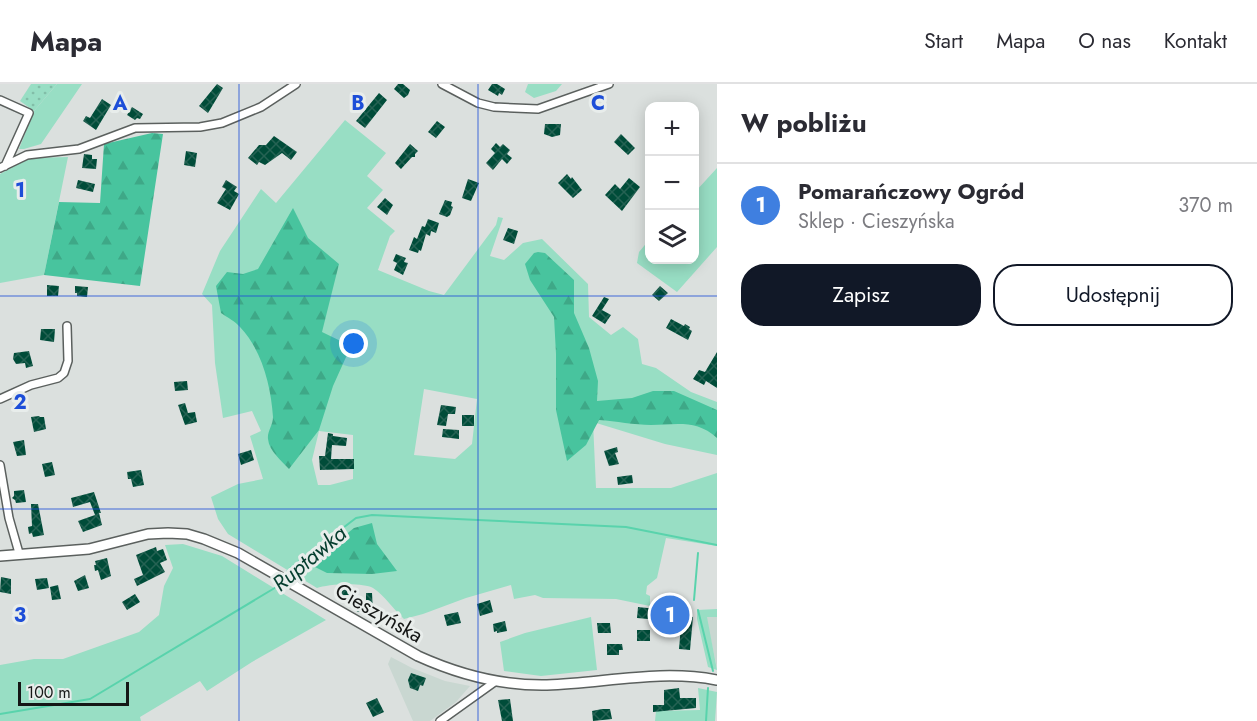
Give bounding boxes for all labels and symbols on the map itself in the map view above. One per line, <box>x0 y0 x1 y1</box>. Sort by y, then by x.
text: A <box>112 89 128 118</box>
text: B <box>351 89 365 118</box>
text: C <box>591 89 605 118</box>
text: 1 <box>15 176 25 205</box>
your location <box>339 329 368 358</box>
text: 2 <box>13 388 27 417</box>
water label: Ruptawka <box>265 517 353 599</box>
street label: Cieszyńska <box>329 576 429 650</box>
pin: 1 <box>650 592 690 638</box>
text: 3 <box>14 601 26 630</box>
scale bar <box>18 679 129 706</box>

